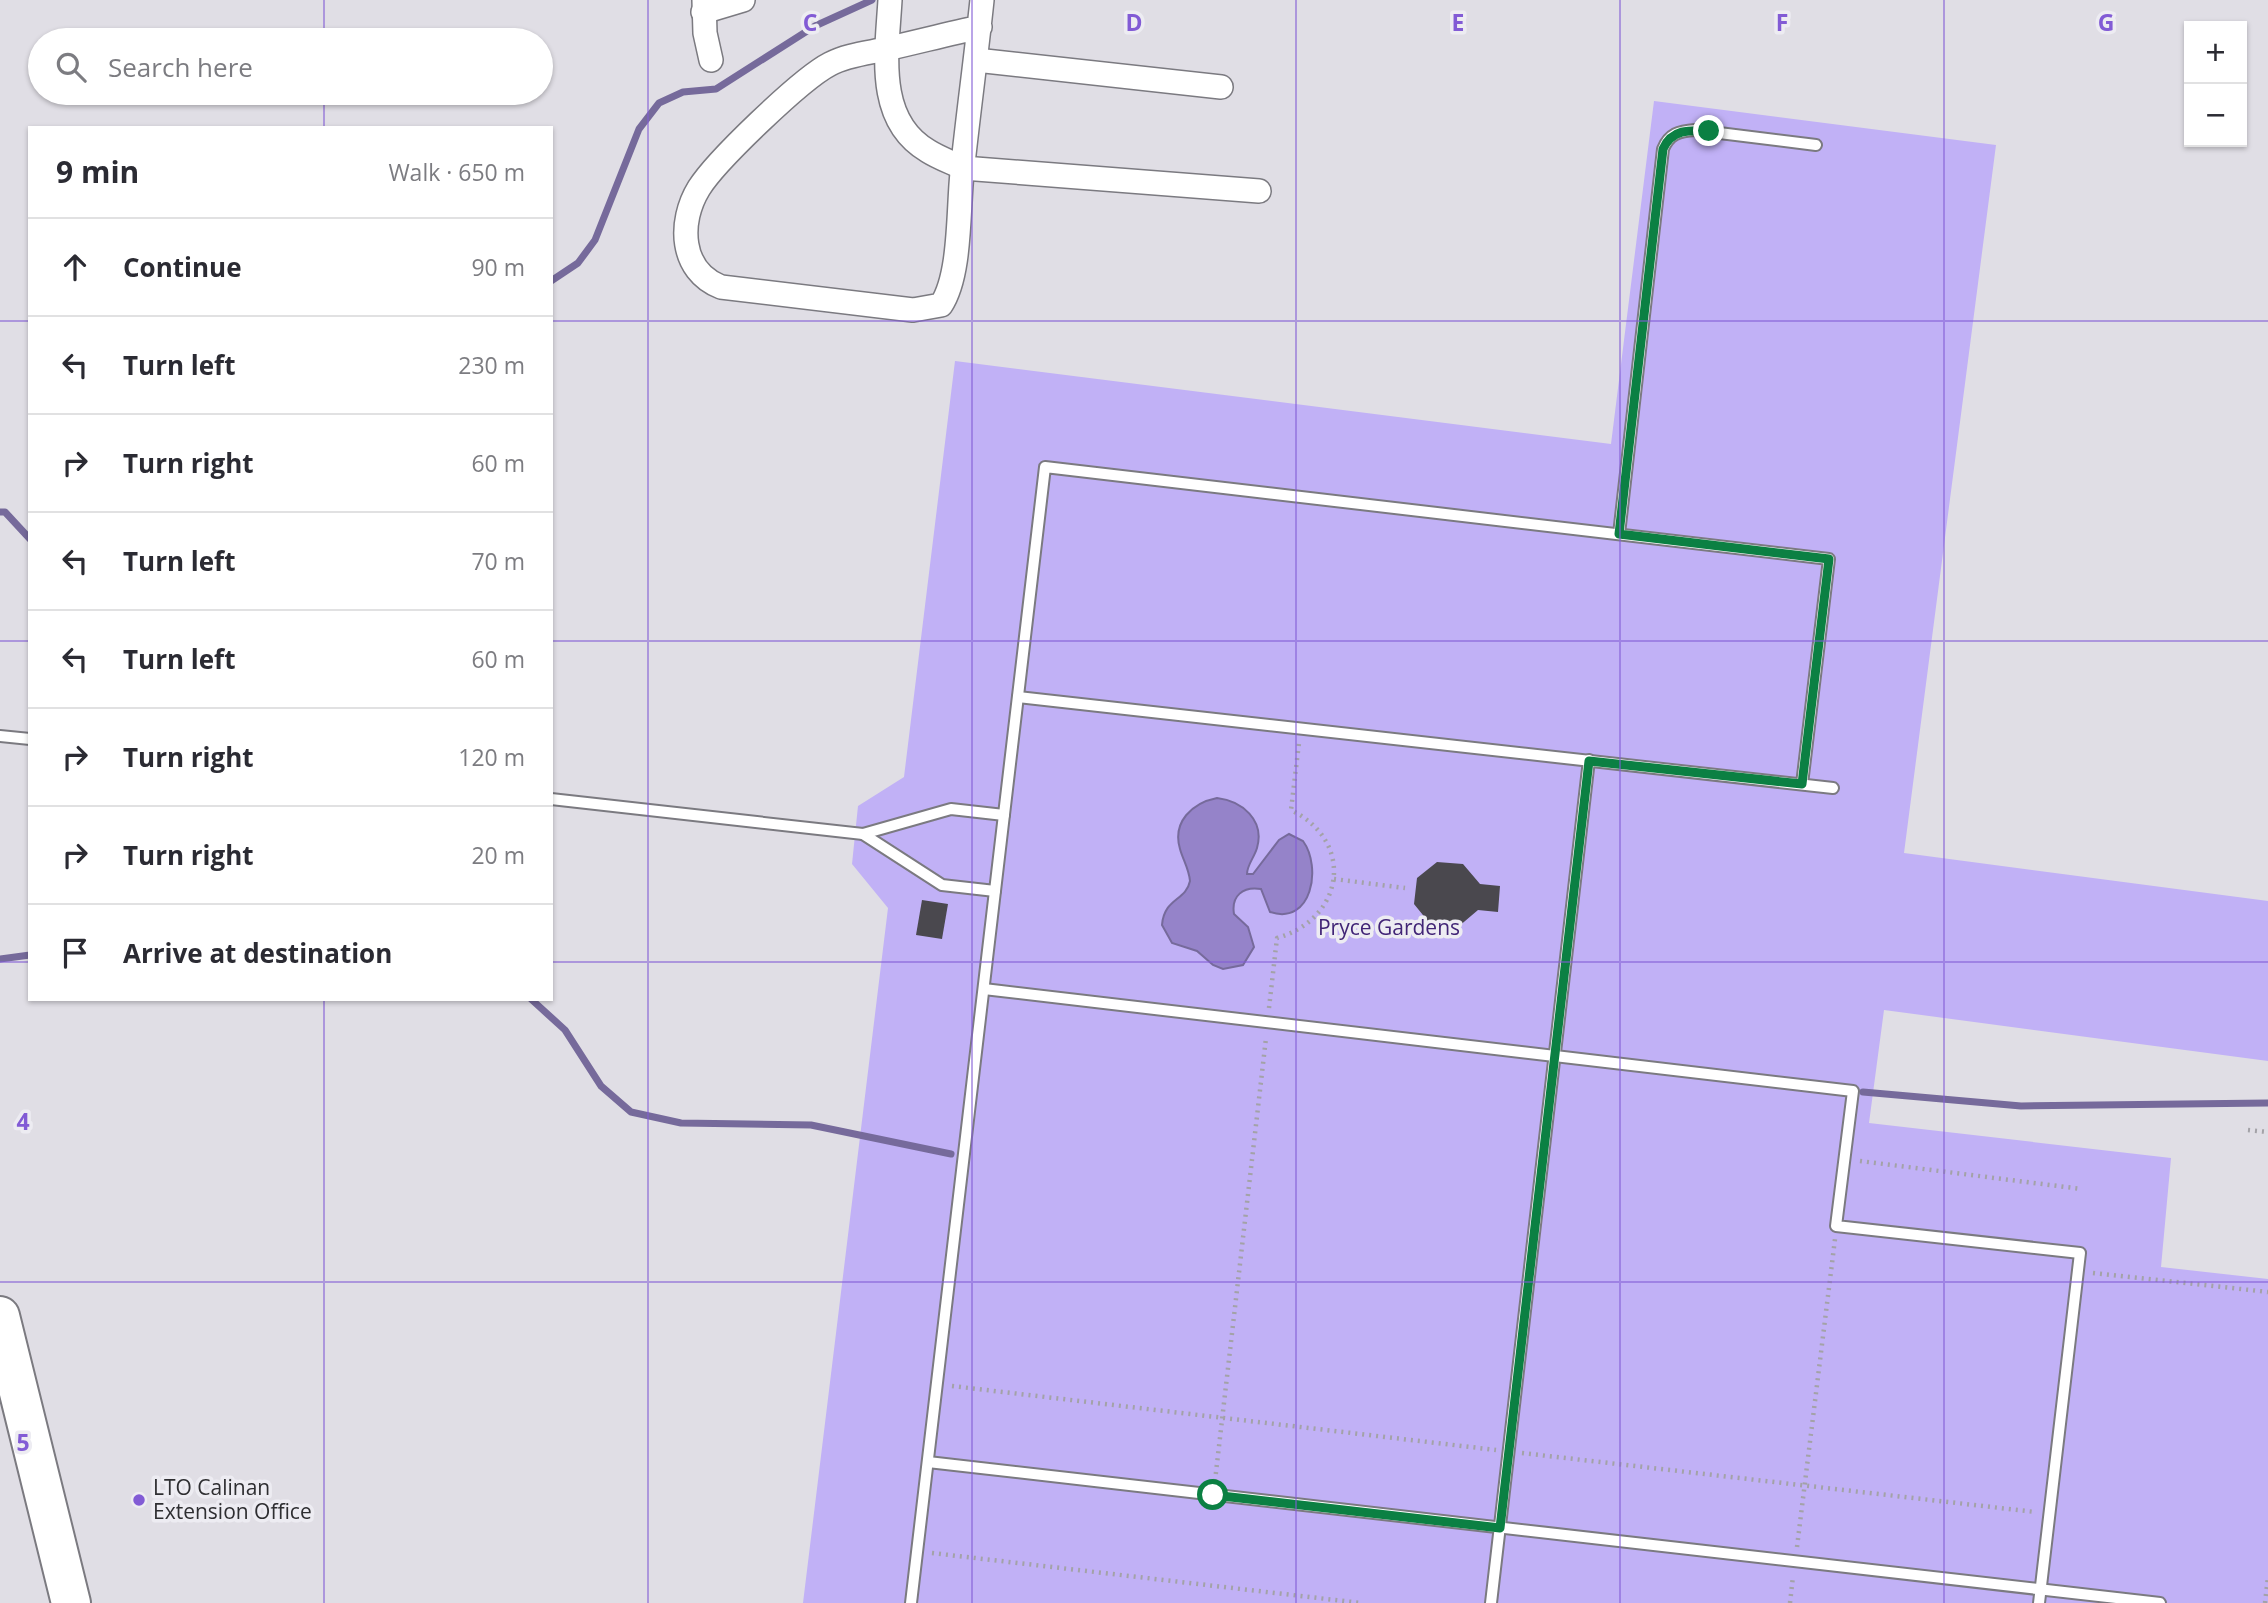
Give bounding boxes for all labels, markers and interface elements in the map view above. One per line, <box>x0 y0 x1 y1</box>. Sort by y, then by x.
text: C <box>803 6 817 38</box>
text: D <box>1125 6 1143 38</box>
text: E <box>1452 6 1464 38</box>
text: F <box>1776 6 1788 38</box>
text: G <box>2098 6 2114 38</box>
map controls <box>2184 21 2247 147</box>
button: + <box>2184 21 2247 84</box>
search box <box>28 28 553 105</box>
icon: search <box>52 48 90 86</box>
text: Search here <box>108 49 253 85</box>
button: − <box>2184 84 2247 147</box>
route end <box>1693 115 1724 146</box>
text: 9 min <box>56 151 139 192</box>
text: Walk · 650 m <box>388 156 525 188</box>
icon: ahead <box>56 248 94 286</box>
text: Continue <box>123 249 242 285</box>
text: 90 m <box>471 251 525 283</box>
icon: left <box>56 346 94 384</box>
text: Turn left <box>123 347 235 383</box>
text: 230 m <box>458 349 525 381</box>
icon: right <box>56 444 94 482</box>
text: Turn right <box>123 445 254 481</box>
text: 60 m <box>471 447 525 479</box>
icon: left <box>56 542 94 580</box>
text: Turn left <box>123 543 235 579</box>
text: 70 m <box>471 545 525 577</box>
icon: left <box>56 640 94 678</box>
text: Turn left <box>123 641 235 677</box>
text: 60 m <box>471 643 525 675</box>
icon: right <box>56 738 94 776</box>
text: Turn right <box>123 739 254 775</box>
text: 120 m <box>458 741 525 773</box>
icon: right <box>56 836 94 874</box>
text: Turn right <box>123 837 254 873</box>
text: 20 m <box>471 839 525 871</box>
park label: Pryce Gardens <box>1318 913 1460 941</box>
icon: arrive <box>56 934 94 972</box>
text: Arrive at destination <box>123 935 392 971</box>
text: 4 <box>16 1105 30 1137</box>
text: 5 <box>16 1426 30 1458</box>
place label: LTO Calinan Extension Office <box>153 1473 312 1525</box>
route start <box>1197 1479 1228 1510</box>
marker: LTO Calinan Extension Office <box>131 1492 147 1508</box>

